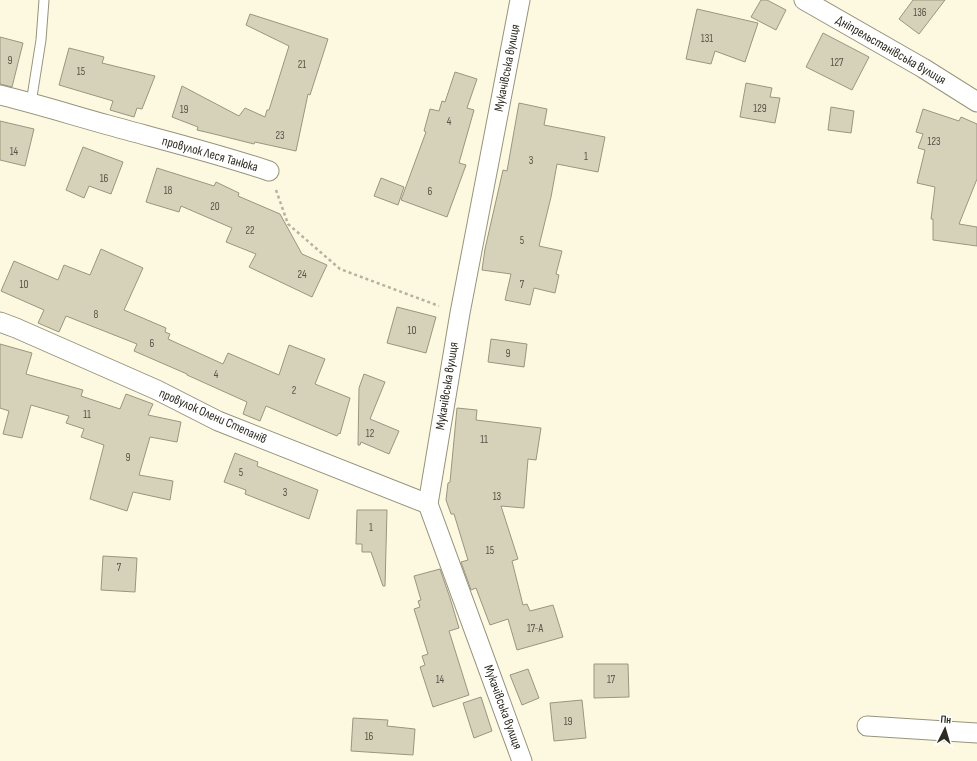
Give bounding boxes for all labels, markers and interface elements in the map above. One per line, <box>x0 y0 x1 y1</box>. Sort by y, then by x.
house number: 136 <box>913 6 927 19</box>
street label: Дніпрельстанівська вулиця <box>833 12 949 88</box>
street label: Мукачівська вулиця <box>491 23 523 113</box>
house number: 131 <box>701 32 713 45</box>
house number: 9 <box>8 54 13 67</box>
house number: 127 <box>831 56 844 69</box>
house number: 21 <box>298 58 306 71</box>
house number: 15 <box>77 65 85 78</box>
house number: 129 <box>753 102 767 115</box>
house number: 19 <box>180 103 188 116</box>
house number: 4 <box>447 115 452 128</box>
house number: 23 <box>275 129 285 142</box>
street label: провулок Леся Танюка <box>160 133 260 175</box>
house number: 123 <box>927 135 941 148</box>
house number: 14 <box>10 145 19 158</box>
house number: 1 <box>584 150 588 163</box>
house number: 3 <box>529 154 534 167</box>
house number: 16 <box>100 172 109 185</box>
house number: 18 <box>164 184 173 197</box>
house number: 6 <box>428 185 433 198</box>
house number: 20 <box>210 200 220 213</box>
house number: 22 <box>245 224 255 237</box>
house number: 5 <box>520 234 524 247</box>
house number: 24 <box>297 268 307 281</box>
house number: 10 <box>20 278 28 291</box>
house number: 7 <box>520 278 525 291</box>
house number: 8 <box>94 308 99 321</box>
house number: 10 <box>408 324 416 337</box>
house number: 6 <box>150 337 155 350</box>
street label: Мукачівська вулиця <box>432 341 462 431</box>
house number: 9 <box>506 347 511 360</box>
house number: 4 <box>214 368 219 381</box>
house number: 2 <box>292 384 297 397</box>
street label: провулок Олени Степанів <box>157 385 269 447</box>
house number: 11 <box>83 408 91 421</box>
house number: 12 <box>366 427 375 440</box>
house number: 11 <box>480 433 488 446</box>
house number: 9 <box>126 451 131 464</box>
house number: 5 <box>239 466 243 479</box>
house number: 3 <box>283 486 288 499</box>
house number: 13 <box>493 490 502 503</box>
house number: 1 <box>369 521 373 534</box>
house number: 15 <box>486 544 494 557</box>
house number: 7 <box>117 561 122 574</box>
house number: 17-А <box>527 622 543 635</box>
street label: Мукачівська вулиця <box>480 663 526 751</box>
house number: 14 <box>436 673 445 686</box>
house number: 17 <box>607 673 616 686</box>
north arrow <box>925 709 965 749</box>
text: Пн <box>940 713 952 726</box>
house number: 19 <box>564 715 572 728</box>
house number: 16 <box>365 730 374 743</box>

